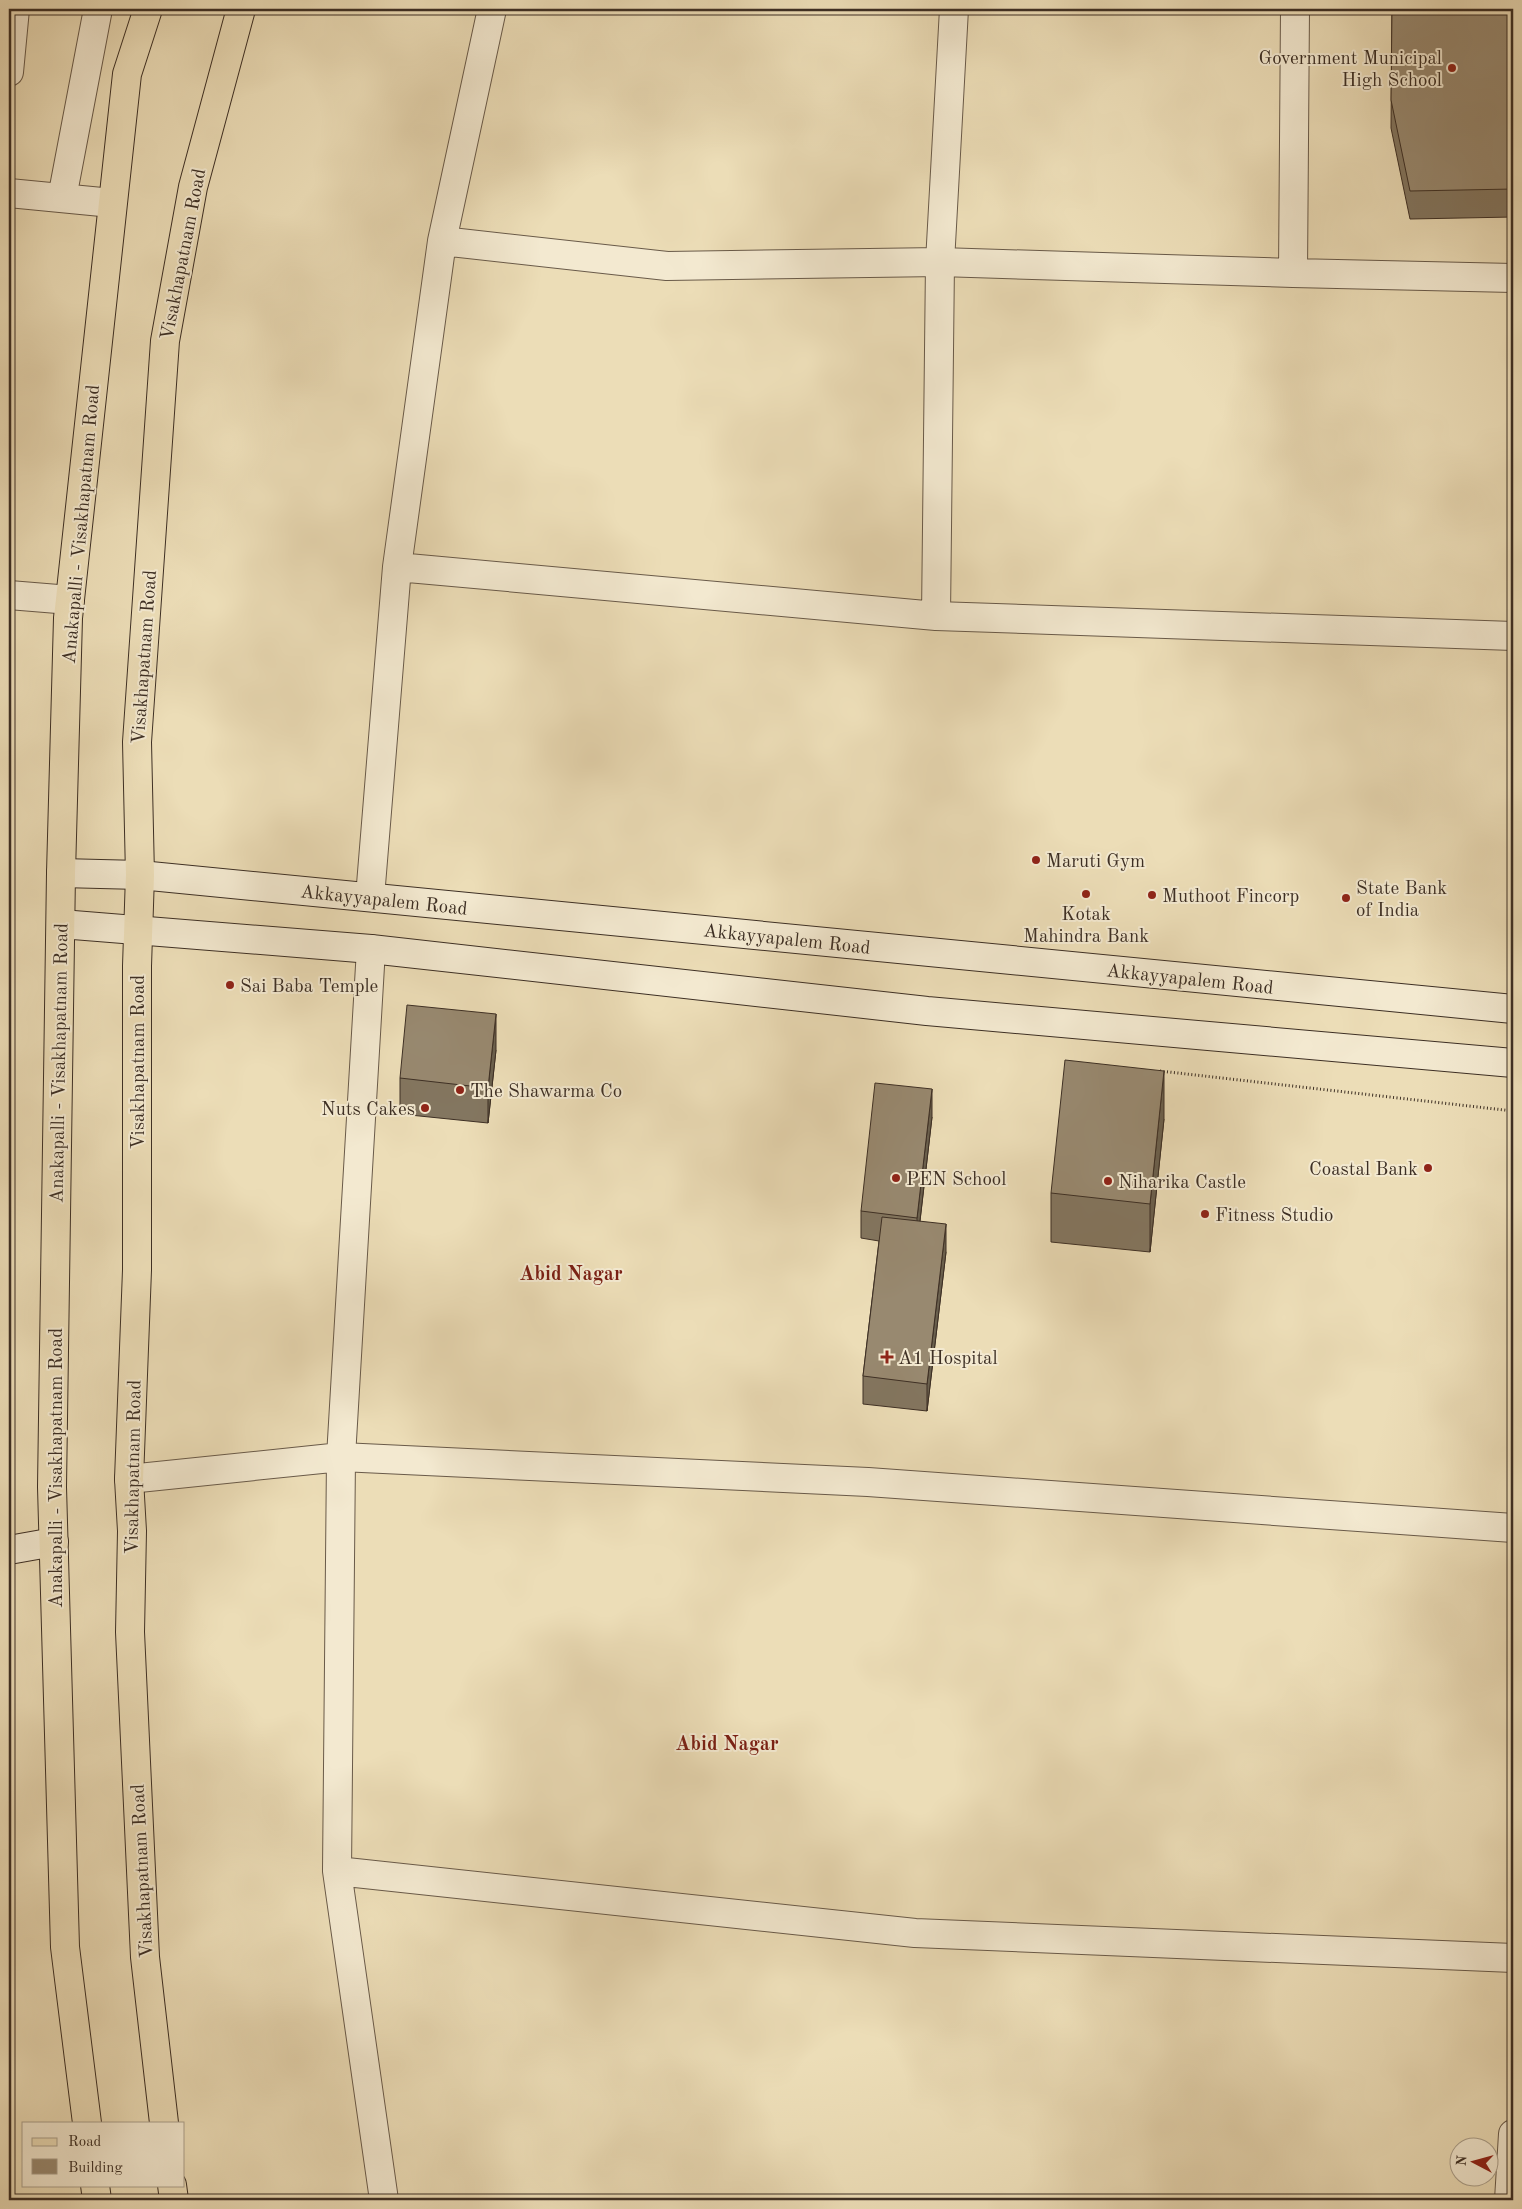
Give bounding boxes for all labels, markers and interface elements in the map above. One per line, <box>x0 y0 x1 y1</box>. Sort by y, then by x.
place label: Government Municipal High School <box>1258 50 1442 91</box>
marker: Government Municipal High School <box>1446 62 1458 74</box>
street label: Visakhapatnam Road <box>158 167 210 342</box>
street label: Anakapalli - Visakhapatnam Road <box>61 384 104 665</box>
street label: Visakhapatnam Road <box>130 569 161 745</box>
place label: Maruti Gym <box>1046 853 1145 872</box>
marker: Maruti Gym <box>1030 854 1042 866</box>
place label: State Bank of India <box>1356 880 1447 921</box>
street label: Akkayyapalem Road <box>299 883 468 920</box>
marker: Kotak Mahindra Bank <box>1080 888 1092 900</box>
place label: Muthoot Fincorp <box>1162 888 1299 907</box>
marker: Muthoot Fincorp <box>1146 889 1158 901</box>
marker: State Bank of India <box>1340 892 1352 904</box>
place label: Kotak Mahindra Bank <box>1023 906 1149 947</box>
street label: Akkayyapalem Road <box>702 922 871 959</box>
street label: Anakapalli - Visakhapatnam Road <box>49 923 72 1203</box>
street label: Akkayyapalem Road <box>1105 962 1274 999</box>
street label: Visakhapatnam Road <box>130 975 149 1149</box>
place label: Sai Baba Temple <box>240 978 378 997</box>
marker: Sai Baba Temple <box>224 979 236 991</box>
place label: The Shawarma Co <box>470 1083 622 1102</box>
marker: The Shawarma Co <box>454 1084 466 1096</box>
place label: Nuts Cakes <box>321 1101 415 1120</box>
marker: Nuts Cakes <box>419 1102 431 1114</box>
place label: Coastal Bank <box>1309 1161 1418 1180</box>
marker: Coastal Bank <box>1422 1162 1434 1174</box>
place label: PEN School <box>906 1171 1006 1190</box>
marker: PEN School <box>890 1172 902 1184</box>
place label: Niharika Castle <box>1118 1174 1246 1193</box>
marker: Niharika Castle <box>1102 1175 1114 1187</box>
place label: Fitness Studio <box>1215 1207 1333 1226</box>
marker: Fitness Studio <box>1199 1208 1211 1220</box>
district label: Abid Nagar <box>519 1265 623 1285</box>
street label: Anakapalli - Visakhapatnam Road <box>48 1328 67 1608</box>
marker: A1 Hospital <box>880 1350 894 1364</box>
place label: A1 Hospital <box>898 1350 998 1369</box>
street label: Visakhapatnam Road <box>123 1380 146 1554</box>
district label: Abid Nagar <box>675 1735 779 1755</box>
street label: Visakhapatnam Road <box>129 1783 158 1958</box>
legend <box>22 2122 185 2186</box>
text: Road <box>68 2135 102 2150</box>
north arrow <box>1450 2136 1500 2186</box>
text: N <box>1455 2154 1470 2167</box>
text: Building <box>68 2161 123 2176</box>

